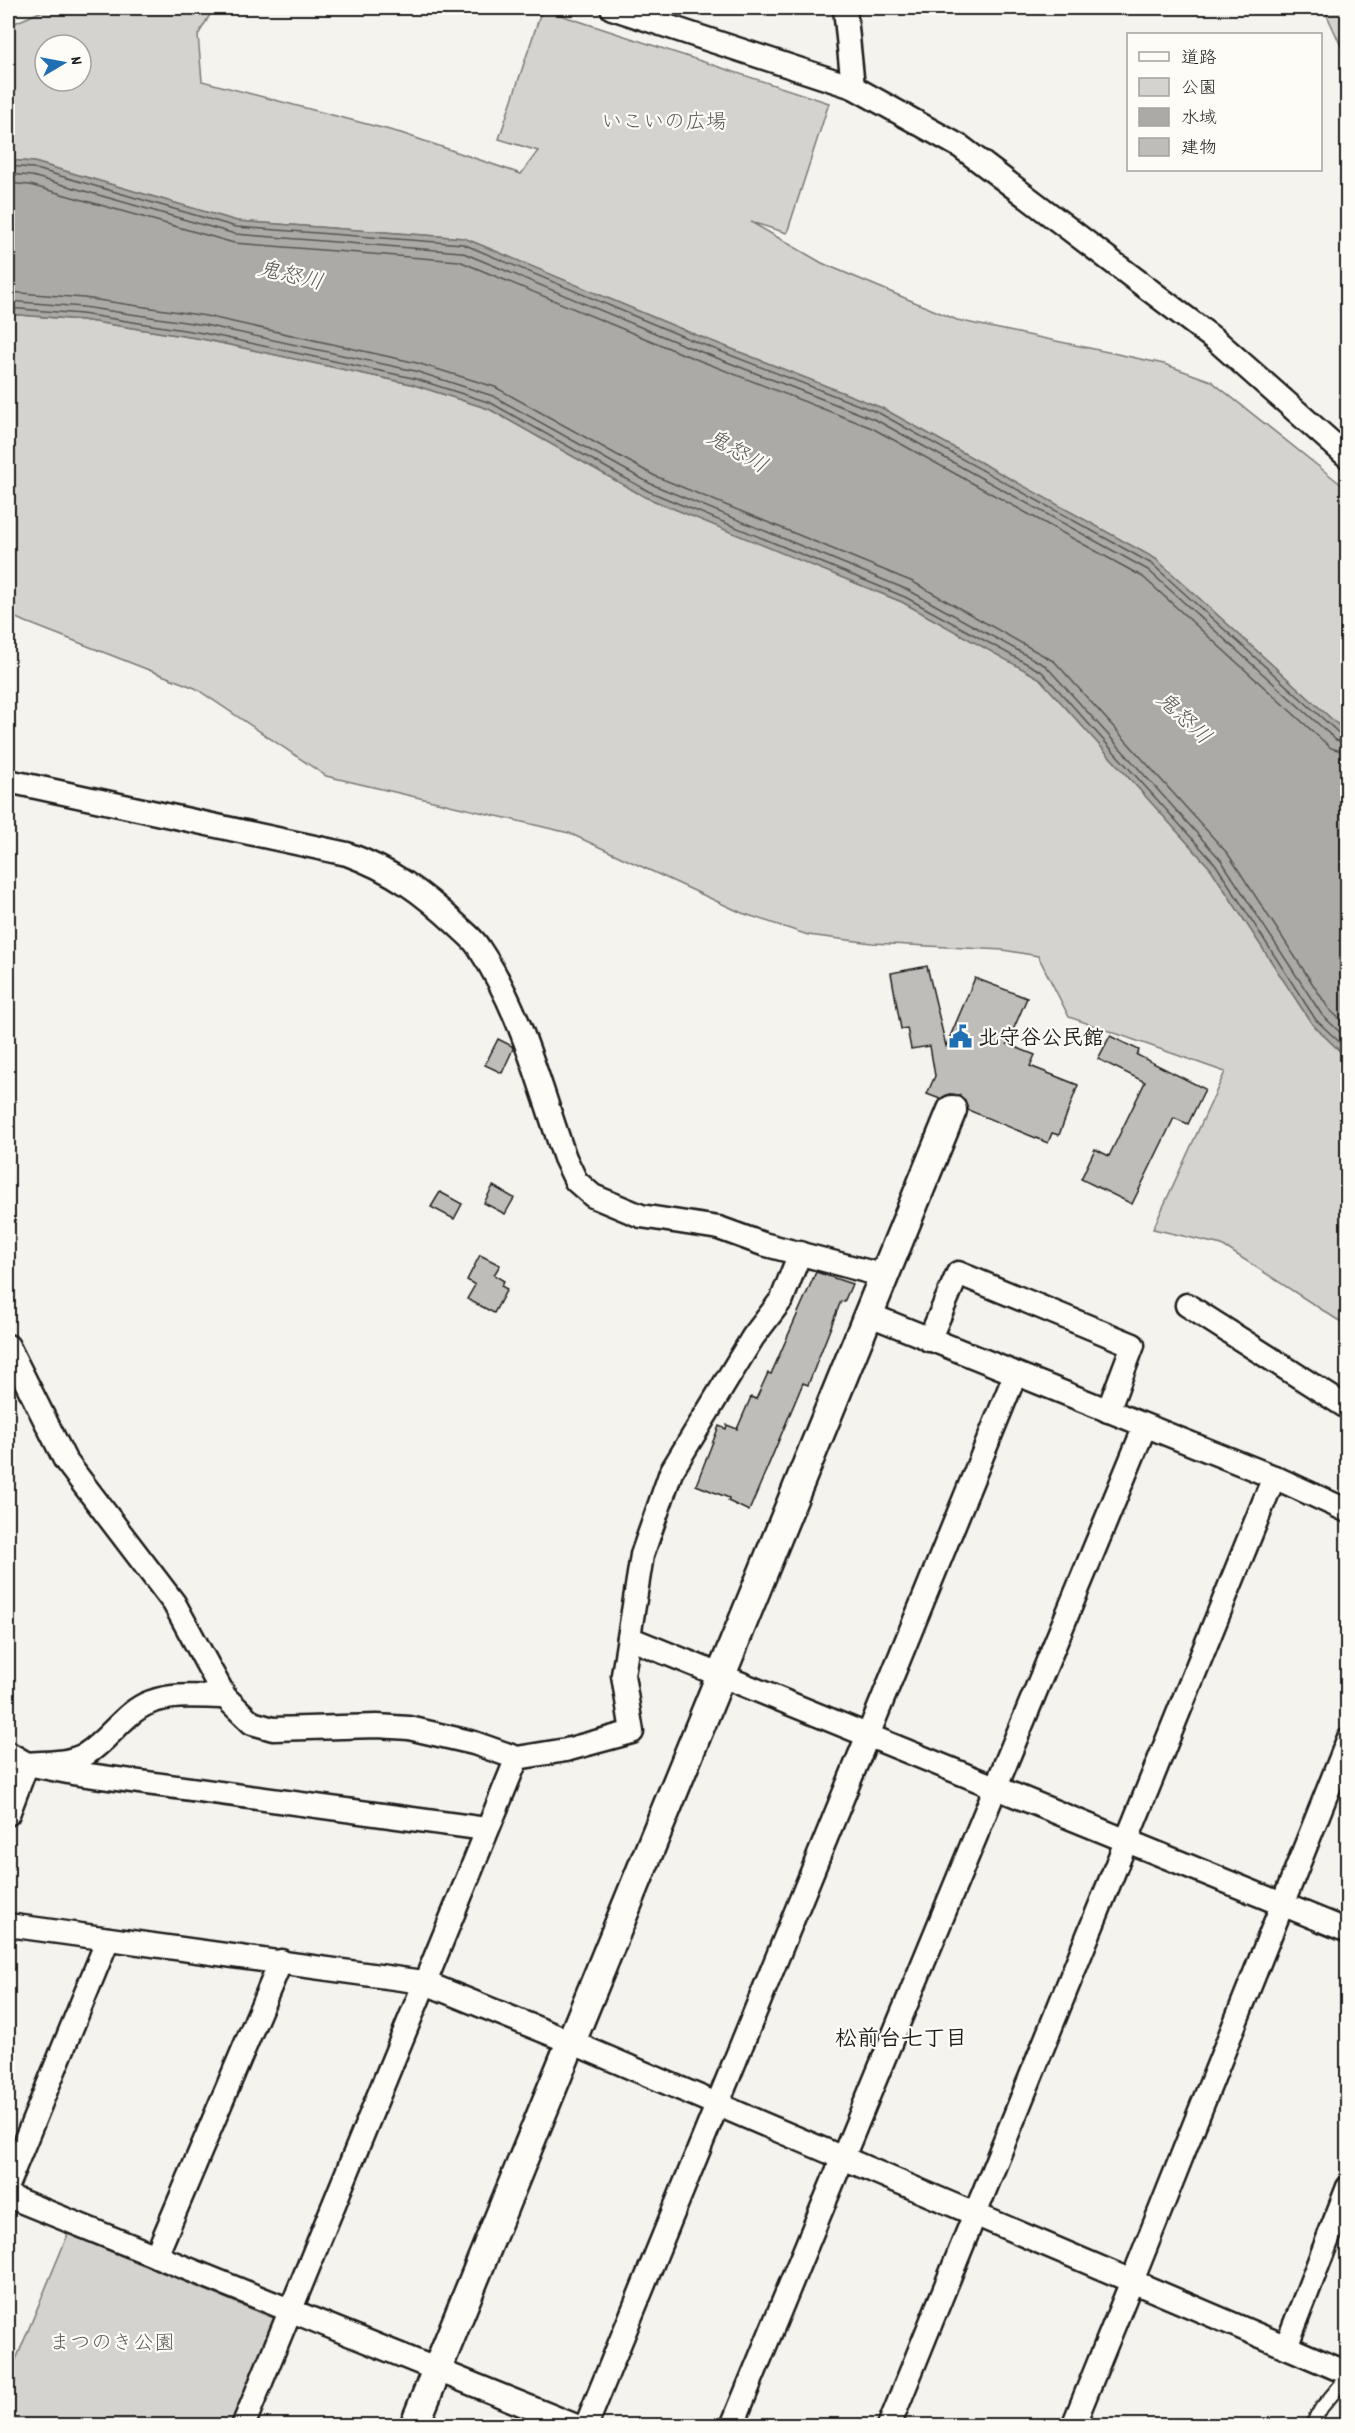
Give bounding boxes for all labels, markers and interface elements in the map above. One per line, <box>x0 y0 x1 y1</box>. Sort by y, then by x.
north arrow <box>33 33 93 93</box>
legend <box>1127 33 1322 171</box>
text: 道路 <box>1181 47 1217 72</box>
text: N <box>63 55 87 67</box>
text: 公園 <box>1181 77 1217 102</box>
text: 水域 <box>1181 107 1217 132</box>
park label: いこいの広場 <box>601 109 727 139</box>
text: 建物 <box>1181 137 1217 162</box>
water label: 鬼怒川 <box>255 255 326 300</box>
water label: 鬼怒川 <box>700 423 773 483</box>
water label: 鬼怒川 <box>1148 686 1217 753</box>
public building icon: 北守谷公民館 <box>947 1024 973 1050</box>
place label: 北守谷公民館 <box>978 1025 1104 1055</box>
district label: 松前台七丁目 <box>835 2025 967 2056</box>
park label: まつのき公園 <box>49 2330 175 2360</box>

